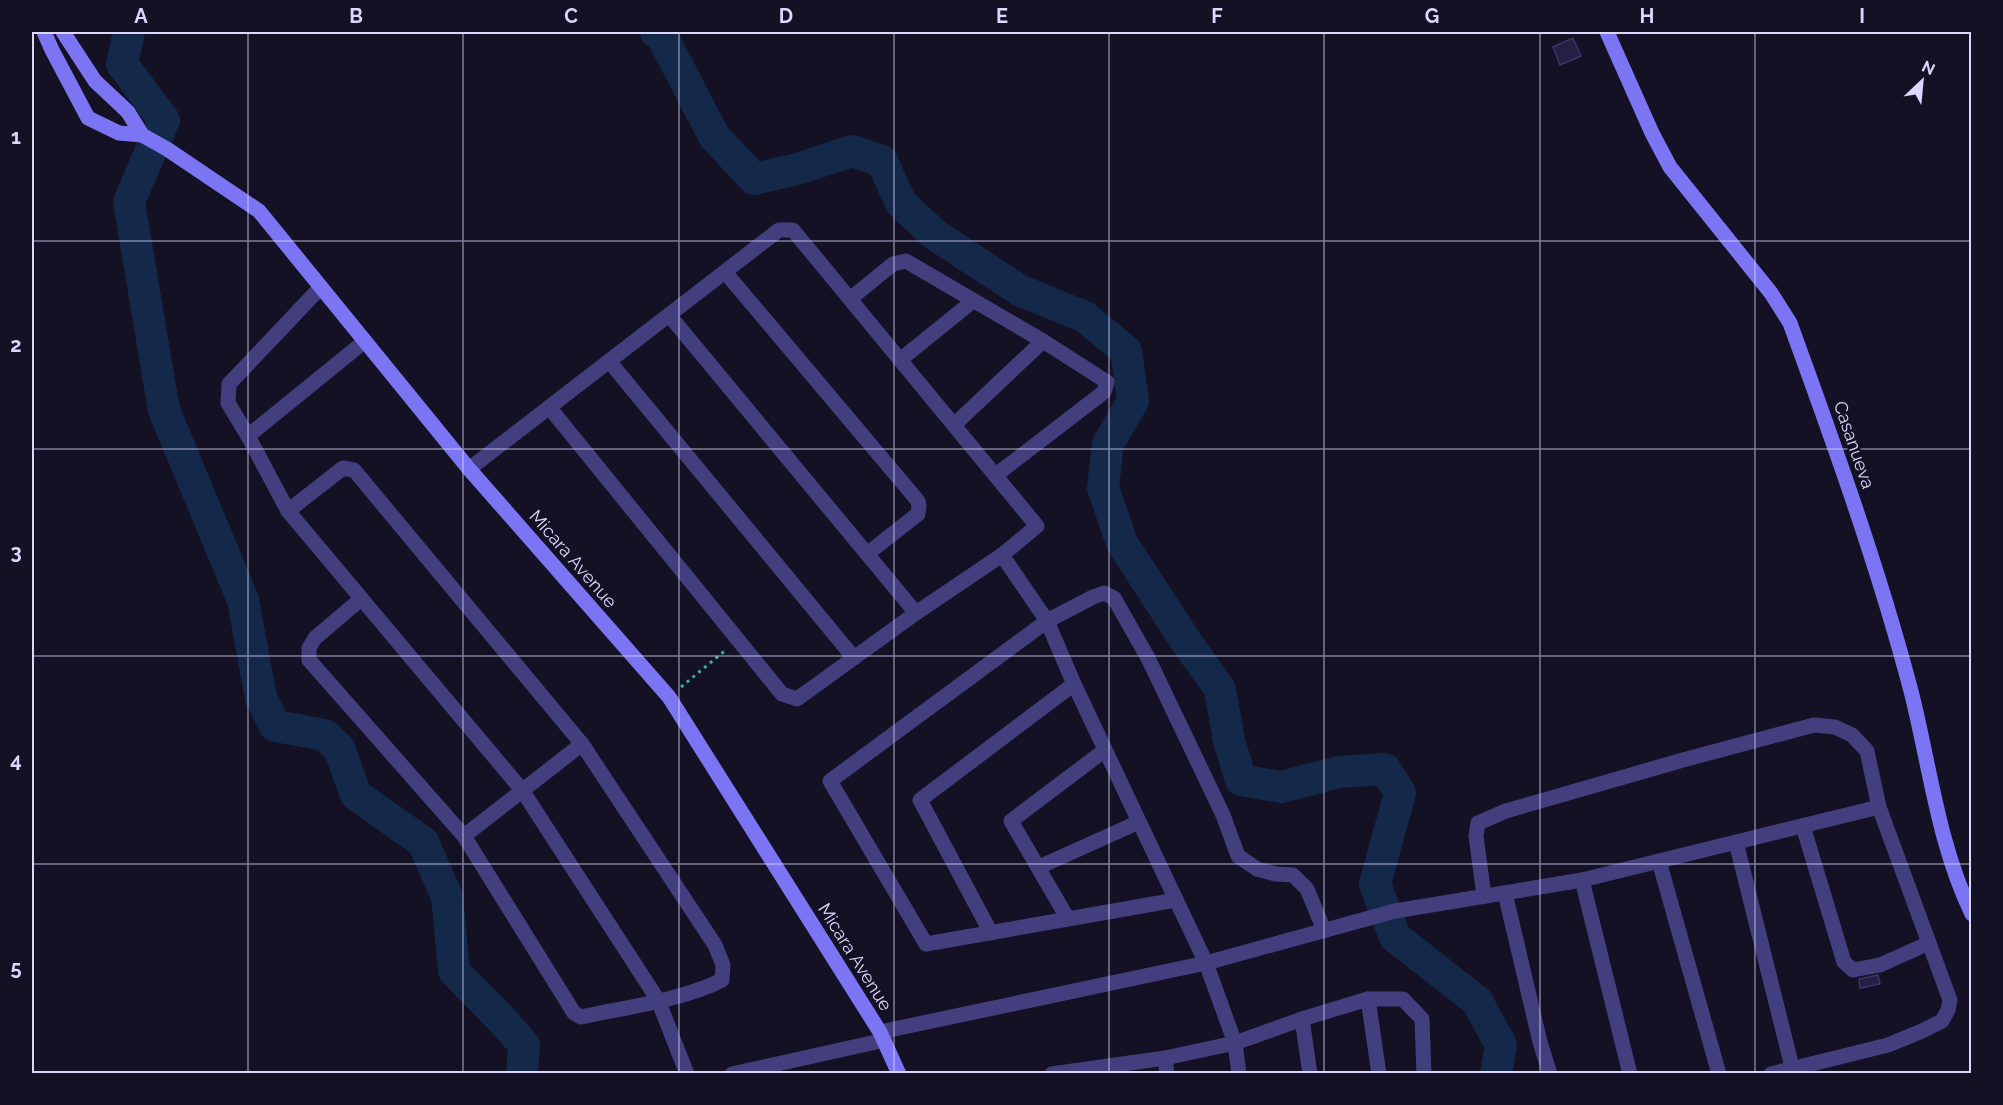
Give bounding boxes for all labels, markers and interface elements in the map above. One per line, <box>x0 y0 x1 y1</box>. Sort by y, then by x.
text: A <box>134 4 148 28</box>
text: B <box>349 4 363 28</box>
text: C <box>564 4 578 28</box>
text: D <box>779 4 793 28</box>
text: E <box>996 4 1008 28</box>
text: F <box>1211 4 1223 28</box>
text: G <box>1425 4 1439 28</box>
text: H <box>1640 4 1654 28</box>
text: I <box>1859 4 1865 28</box>
north arrow <box>1892 51 1952 111</box>
text: N <box>1919 57 1938 79</box>
text: 1 <box>11 125 21 149</box>
text: 2 <box>10 333 22 357</box>
street label: Casanueva <box>1830 398 1879 491</box>
street label: Micara Avenue <box>525 505 622 612</box>
text: 3 <box>10 540 22 564</box>
text: 4 <box>10 748 22 772</box>
street label: Micara Avenue <box>814 899 897 1015</box>
text: 5 <box>10 956 22 980</box>

